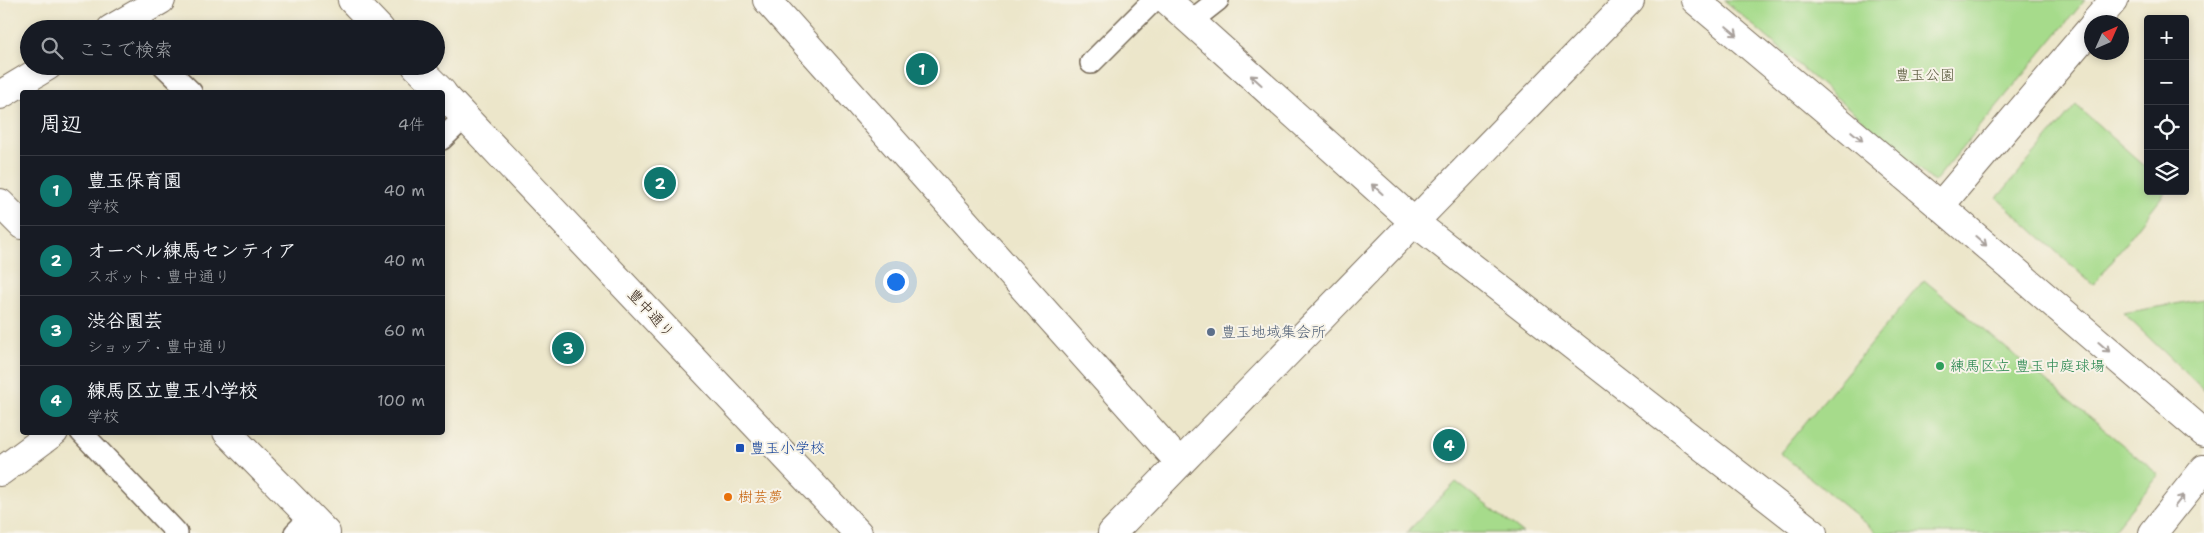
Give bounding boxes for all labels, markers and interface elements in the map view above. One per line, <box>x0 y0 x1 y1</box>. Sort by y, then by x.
north arrow <box>2084 15 2129 60</box>
map controls <box>2144 15 2189 195</box>
button: + <box>2144 15 2189 60</box>
search box <box>20 20 445 75</box>
one-way arrow <box>1725 26 1738 37</box>
icon: search <box>38 34 66 62</box>
text: ここで検索 <box>78 37 173 62</box>
pin: 1 <box>906 50 938 88</box>
button: − <box>2144 60 2189 105</box>
park label: 豊玉公園 <box>1895 65 1955 85</box>
one-way arrow <box>1249 74 1262 86</box>
button: locate <box>2144 105 2189 150</box>
text: 周辺 <box>40 110 82 138</box>
text: 4件 <box>398 114 425 135</box>
one-way arrow <box>1850 130 1863 141</box>
button: layers <box>2144 150 2189 195</box>
pin: 2 <box>644 164 676 202</box>
text: 豊玉保育園 <box>87 168 182 193</box>
text: 1 <box>52 180 60 201</box>
text: 40 m <box>383 180 425 201</box>
one-way arrow <box>1371 183 1384 194</box>
text: 学校 <box>87 196 119 217</box>
one-way arrow <box>1974 235 1987 246</box>
text: オーベル練馬センティア <box>87 238 296 263</box>
text: 2 <box>50 250 62 271</box>
text: 40 m <box>383 250 425 271</box>
text: スポット · 豊中通り <box>87 266 230 287</box>
your location <box>883 269 909 295</box>
street label: 豊中通り <box>623 284 679 342</box>
text: 渋谷園芸 <box>87 308 163 333</box>
text: 3 <box>50 320 62 341</box>
text: 60 m <box>384 320 425 341</box>
place label: 豊玉地域集会所 <box>1221 322 1326 342</box>
marker: 豊玉地域集会所 <box>1205 326 1217 338</box>
pin: 3 <box>552 329 584 367</box>
text: ショップ · 豊中通り <box>87 336 230 357</box>
one-way arrow <box>2097 341 2110 353</box>
place label: 練馬区立 豊玉中庭球場 <box>1950 356 2105 376</box>
marker: 練馬区立 豊玉中庭球場 <box>1934 360 1946 372</box>
text: 練馬区立豊玉小学校 <box>87 378 258 403</box>
text: 4 <box>50 390 62 411</box>
text: 100 m <box>377 390 425 411</box>
text: 学校 <box>87 406 119 427</box>
pin: 4 <box>1433 426 1465 464</box>
place label: 豊玉小学校 <box>750 438 825 458</box>
marker: 豊玉小学校 <box>734 442 746 454</box>
place label: 樹芸夢 <box>738 487 783 507</box>
marker: 樹芸夢 <box>722 491 734 503</box>
one-way arrow <box>2173 495 2184 508</box>

